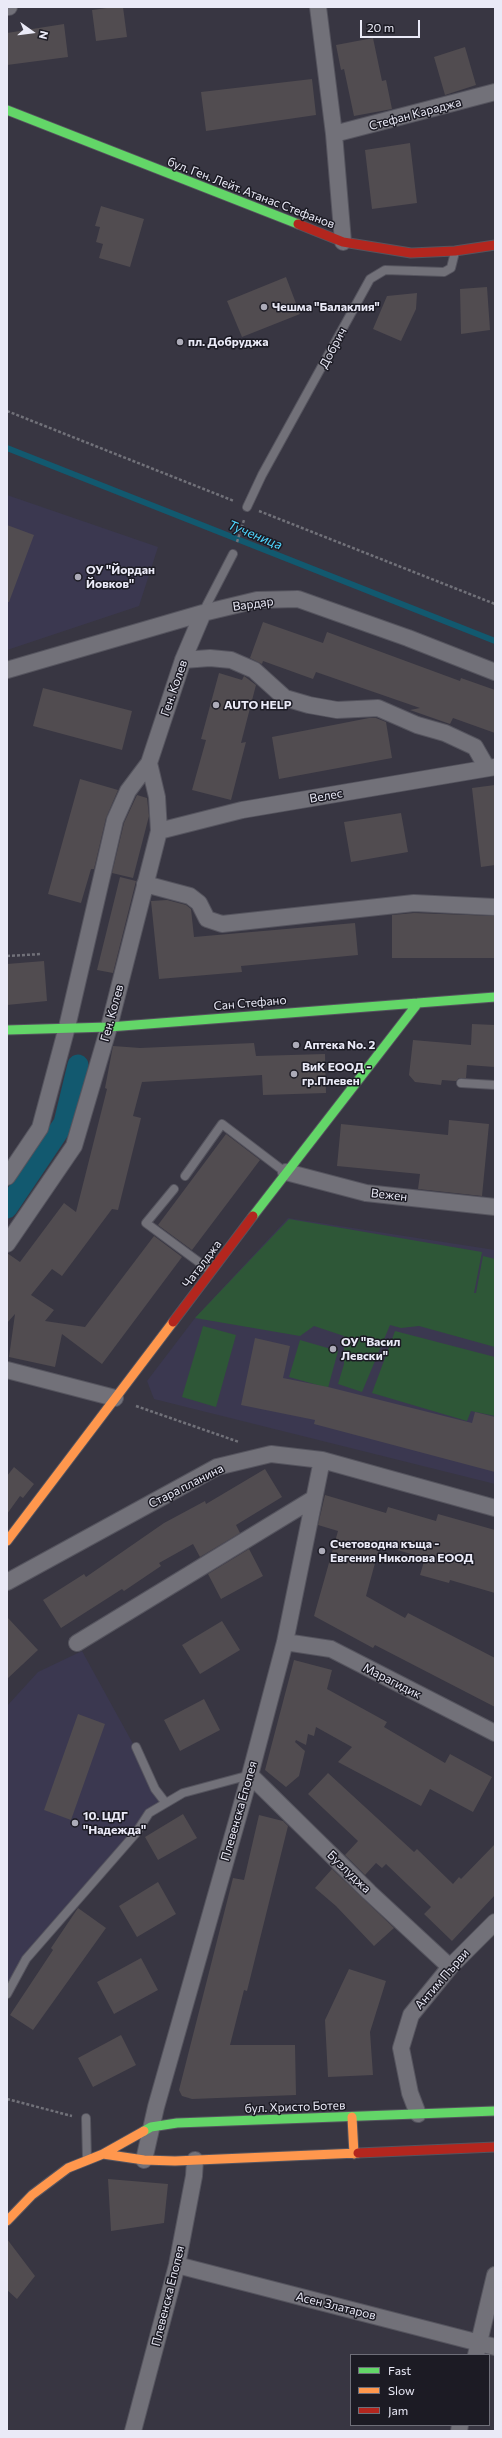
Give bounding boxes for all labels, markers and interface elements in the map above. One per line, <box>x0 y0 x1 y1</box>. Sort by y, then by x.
north arrow <box>12 12 52 52</box>
scale bar <box>362 12 422 38</box>
text: 20 m <box>367 20 394 34</box>
text: N <box>37 29 51 41</box>
street label: Стефан Караджа <box>367 95 463 133</box>
street label: бул. Ген. Лейт. Атанас Стефанов <box>165 154 337 232</box>
place label: Чешма "Балаклия" <box>272 300 380 314</box>
marker: Чешма "Балаклия" <box>259 302 269 312</box>
street label: Добрич <box>316 325 350 371</box>
place label: пл. Добруджа <box>188 335 268 349</box>
marker: пл. Добруджа <box>175 337 185 347</box>
water label: Тученица <box>226 517 284 553</box>
place label: ОУ "Йордан Йовков" <box>86 563 155 591</box>
marker: ОУ "Йордан Йовков" <box>73 572 83 582</box>
street label: Вардар <box>232 594 274 614</box>
street label: Ген. Колев <box>158 658 190 718</box>
place label: AUTO HELP <box>224 698 291 712</box>
marker: AUTO HELP <box>211 700 221 710</box>
street label: Велес <box>308 786 344 806</box>
street label: Ген. Колев <box>97 983 127 1043</box>
street label: Сан Стефано <box>213 993 287 1013</box>
place label: Аптека No. 2 <box>304 1038 375 1052</box>
marker: Аптека No. 2 <box>291 1040 301 1050</box>
place label: ВиК ЕООД - гр.Плевен <box>302 1060 371 1088</box>
marker: ВиК ЕООД - гр.Плевен <box>289 1069 299 1079</box>
street label: Вежен <box>370 1186 408 1204</box>
street label: Чаталджа <box>179 1237 225 1291</box>
place label: ОУ "Васил Левски" <box>341 1335 400 1363</box>
marker: ОУ "Васил Левски" <box>328 1344 338 1354</box>
street label: Стара планина <box>146 1461 226 1511</box>
place label: Счетоводна къща - Евгения Николова ЕООД <box>330 1537 474 1565</box>
marker: Счетоводна къща - Евгения Николова ЕООД <box>317 1546 327 1556</box>
street label: Марагидик <box>361 1660 423 1702</box>
street label: Плевенска Епопея <box>218 1759 260 1863</box>
place label: 10. ЦДГ "Надежда" <box>83 1809 146 1837</box>
marker: 10. ЦДГ "Надежда" <box>70 1818 80 1828</box>
street label: Бузлуджа <box>324 1848 374 1896</box>
street label: Антим Първи <box>412 1946 472 2012</box>
street label: бул. Христо Ботев <box>244 2098 346 2116</box>
street label: Плевенска Епопея <box>149 2244 187 2348</box>
street label: Асен Златаров <box>295 2289 377 2323</box>
legend <box>350 2354 490 2426</box>
text: Fast <box>388 2363 411 2377</box>
text: Slow <box>388 2383 415 2397</box>
text: Jam <box>388 2403 408 2417</box>

